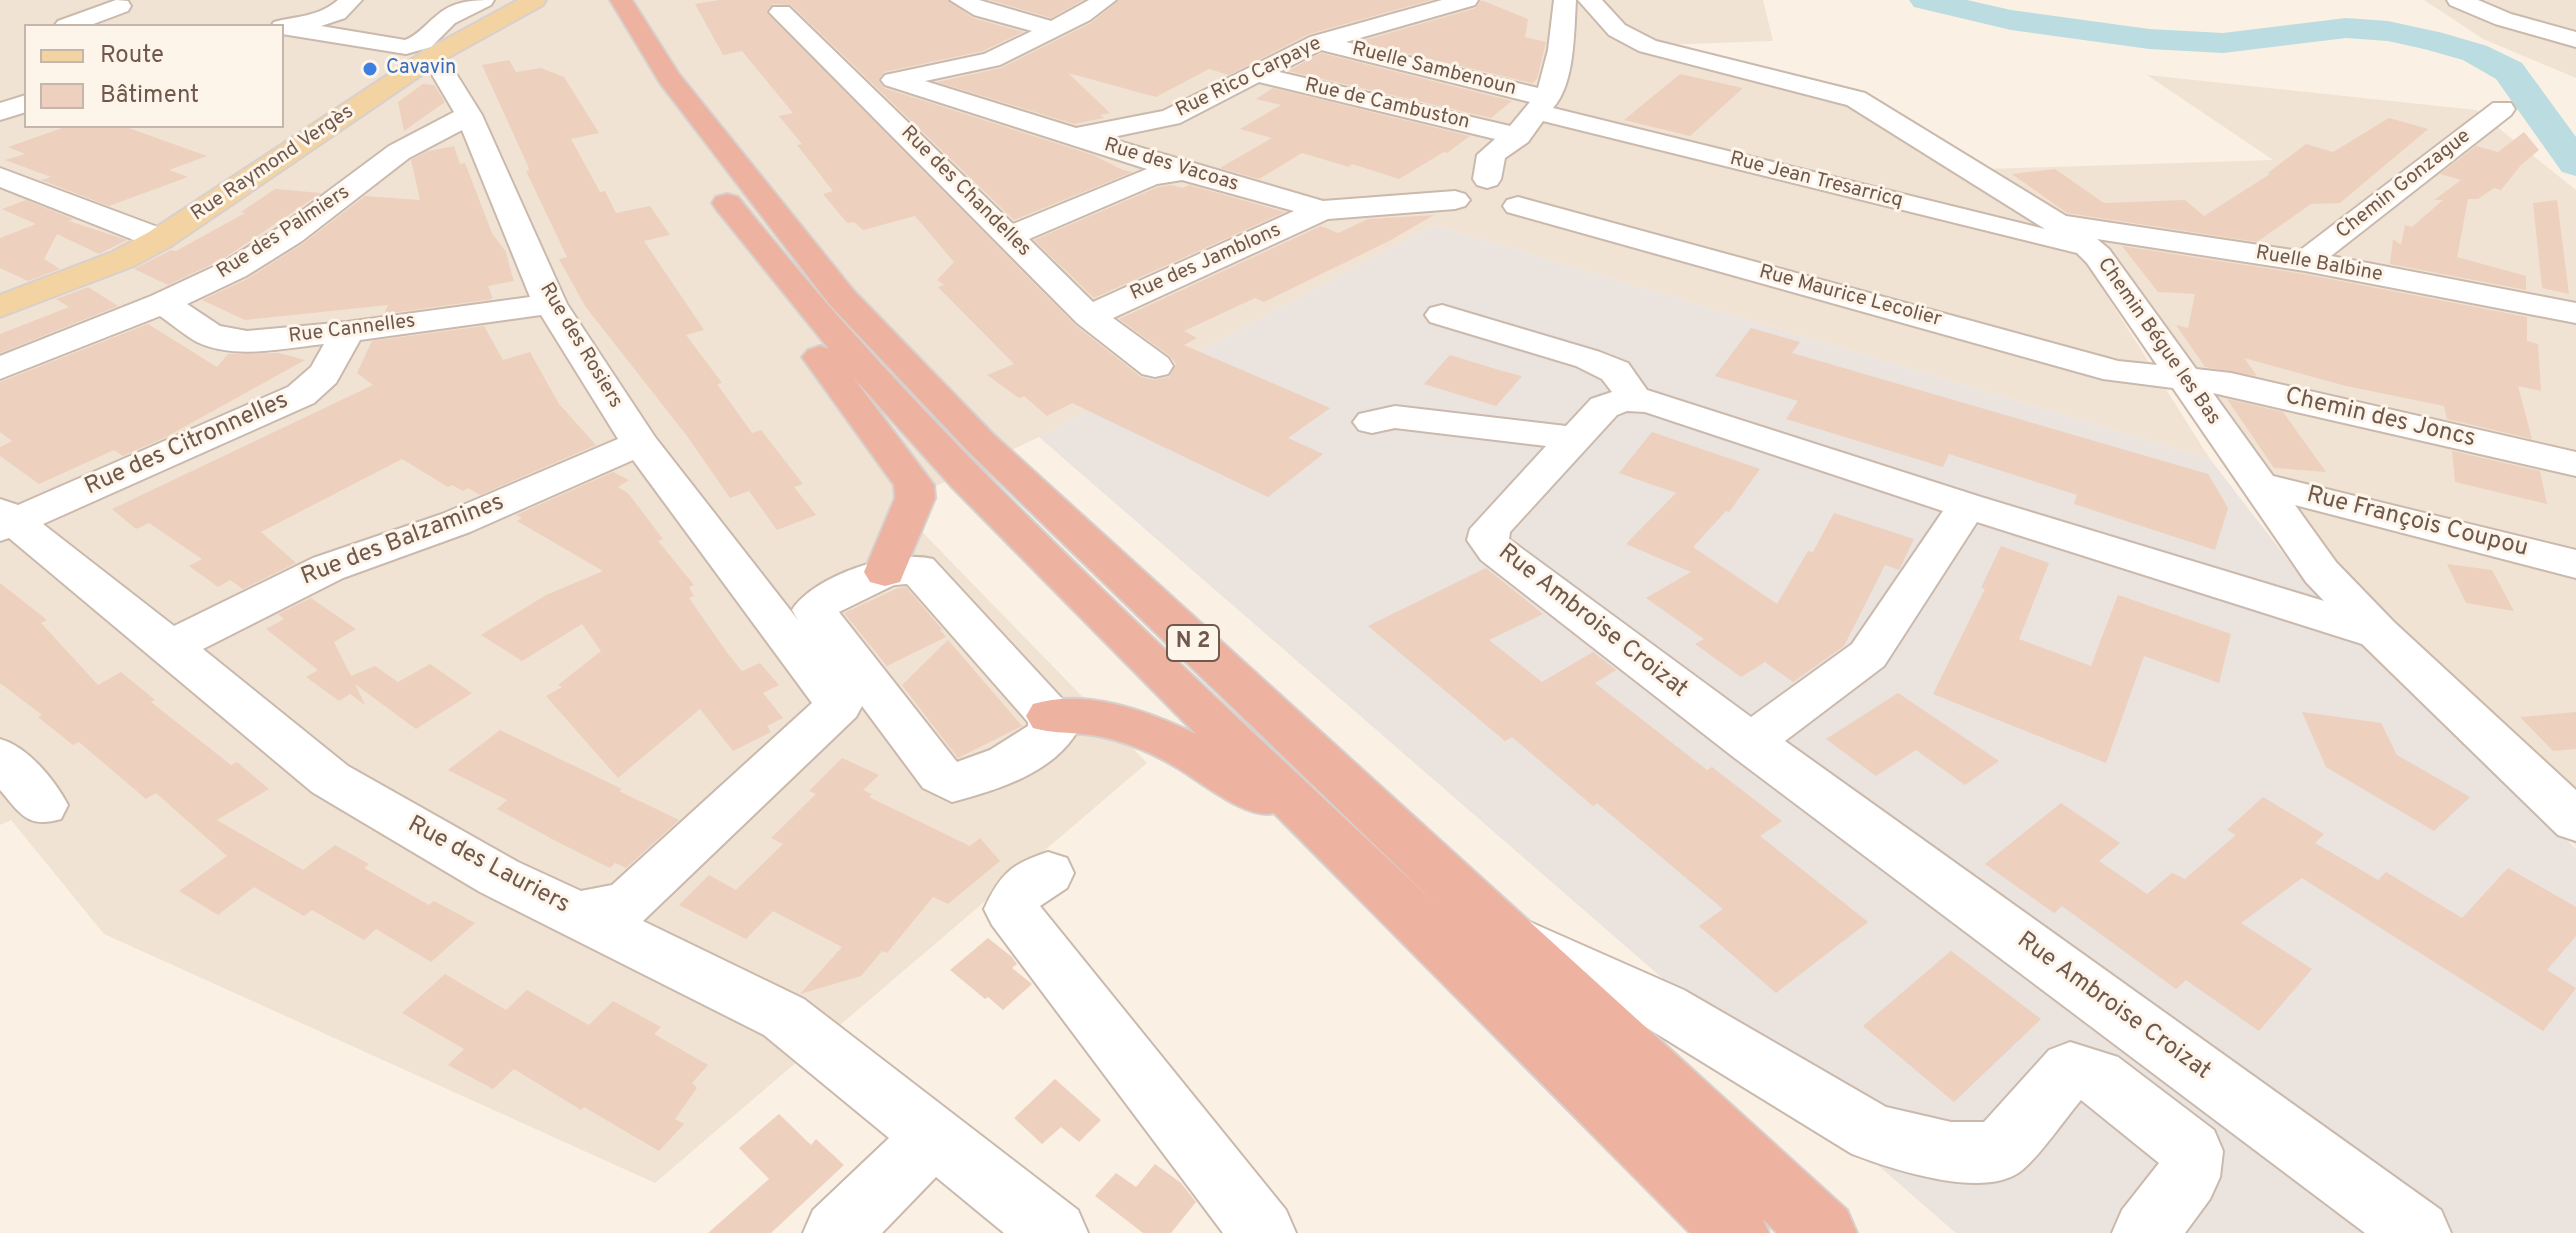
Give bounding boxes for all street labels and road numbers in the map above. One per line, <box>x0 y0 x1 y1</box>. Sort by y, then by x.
street label: Rue Rico Carpaye <box>1172 32 1326 124</box>
street label: Ruelle Sambenoun <box>1349 38 1519 102</box>
street label: Rue de Cambuston <box>1302 74 1472 136</box>
street label: Rue Raymond Vergès <box>187 101 359 227</box>
street label: Rue des Chandelles <box>895 122 1035 262</box>
street label: Chemin Gonzague <box>2332 125 2476 245</box>
street label: Rue des Vacoas <box>1101 134 1241 198</box>
street label: Rue Jean Tresarricq <box>1727 148 1905 214</box>
street label: Rue des Palmiers <box>213 181 355 285</box>
street label: Rue des Jamblons <box>1127 219 1285 307</box>
street label: Ruelle Balbine <box>2254 242 2384 288</box>
street label: Chemin Bégue les Bas <box>2091 254 2225 430</box>
street label: Rue Maurice Lecolier <box>1756 261 1944 333</box>
street label: Rue des Rosiers <box>533 279 627 413</box>
street label: Rue Cannelles <box>287 310 417 350</box>
street label: Chemin des Joncs <box>2282 383 2478 455</box>
street label: Rue des Citronnelles <box>81 387 293 503</box>
street label: Rue François Coupou <box>2303 482 2531 564</box>
street label: Rue des Balzamines <box>298 489 508 593</box>
street label: Rue Ambroise Croizat <box>1492 539 1692 705</box>
road number: N 2 <box>1167 625 1219 661</box>
street label: Rue des Lauriers <box>402 811 574 921</box>
street label: Rue Ambroise Croizat <box>2010 927 2216 1087</box>

